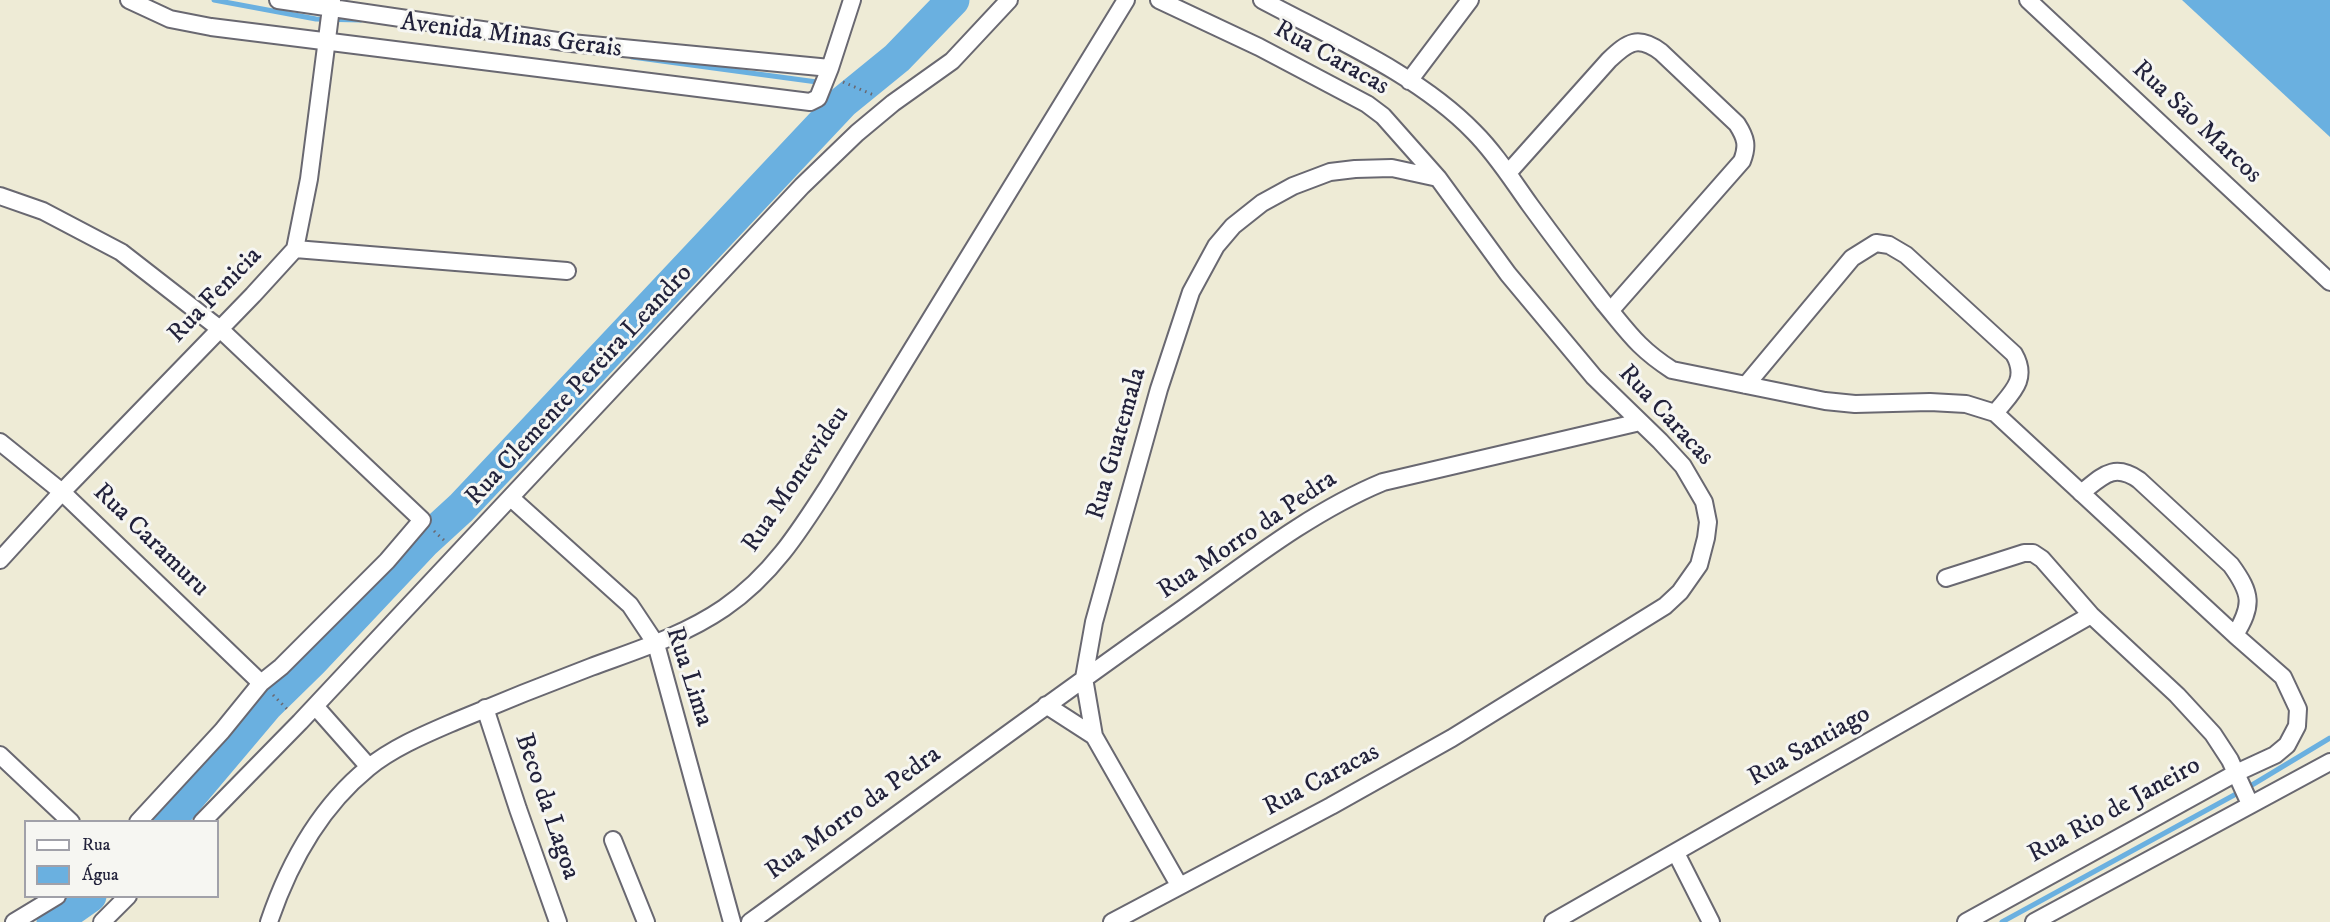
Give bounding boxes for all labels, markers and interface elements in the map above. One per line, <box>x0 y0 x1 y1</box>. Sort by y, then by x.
street label: Avenida Minas Gerais <box>399 8 623 66</box>
street label: Rua Caracas <box>1268 15 1394 103</box>
street label: Rua Sāo Marcos <box>2125 55 2267 191</box>
street label: Rua Fenicia <box>162 241 270 351</box>
street label: Rua Clemente Pereira Leandro <box>460 259 700 513</box>
street label: Rua Caracas <box>1610 359 1720 473</box>
street label: Rua Guatemala <box>1081 364 1155 524</box>
street label: Rua Montevideu <box>737 401 857 559</box>
street label: Rua Morro da Pedra <box>1153 465 1343 607</box>
street label: Rua Caramuru <box>85 478 215 604</box>
street label: Rua Lima <box>657 623 719 731</box>
street label: Rua Santiago <box>1743 699 1877 795</box>
street label: Beco da Lagoa <box>506 730 586 884</box>
street label: Rua Caracas <box>1259 738 1385 824</box>
street label: Rua Morro da Pedra <box>760 740 948 888</box>
street label: Rua Rio de Janeiro <box>2023 751 2207 871</box>
legend <box>24 820 219 898</box>
text: Rua <box>82 834 110 856</box>
text: Água <box>82 864 119 886</box>

